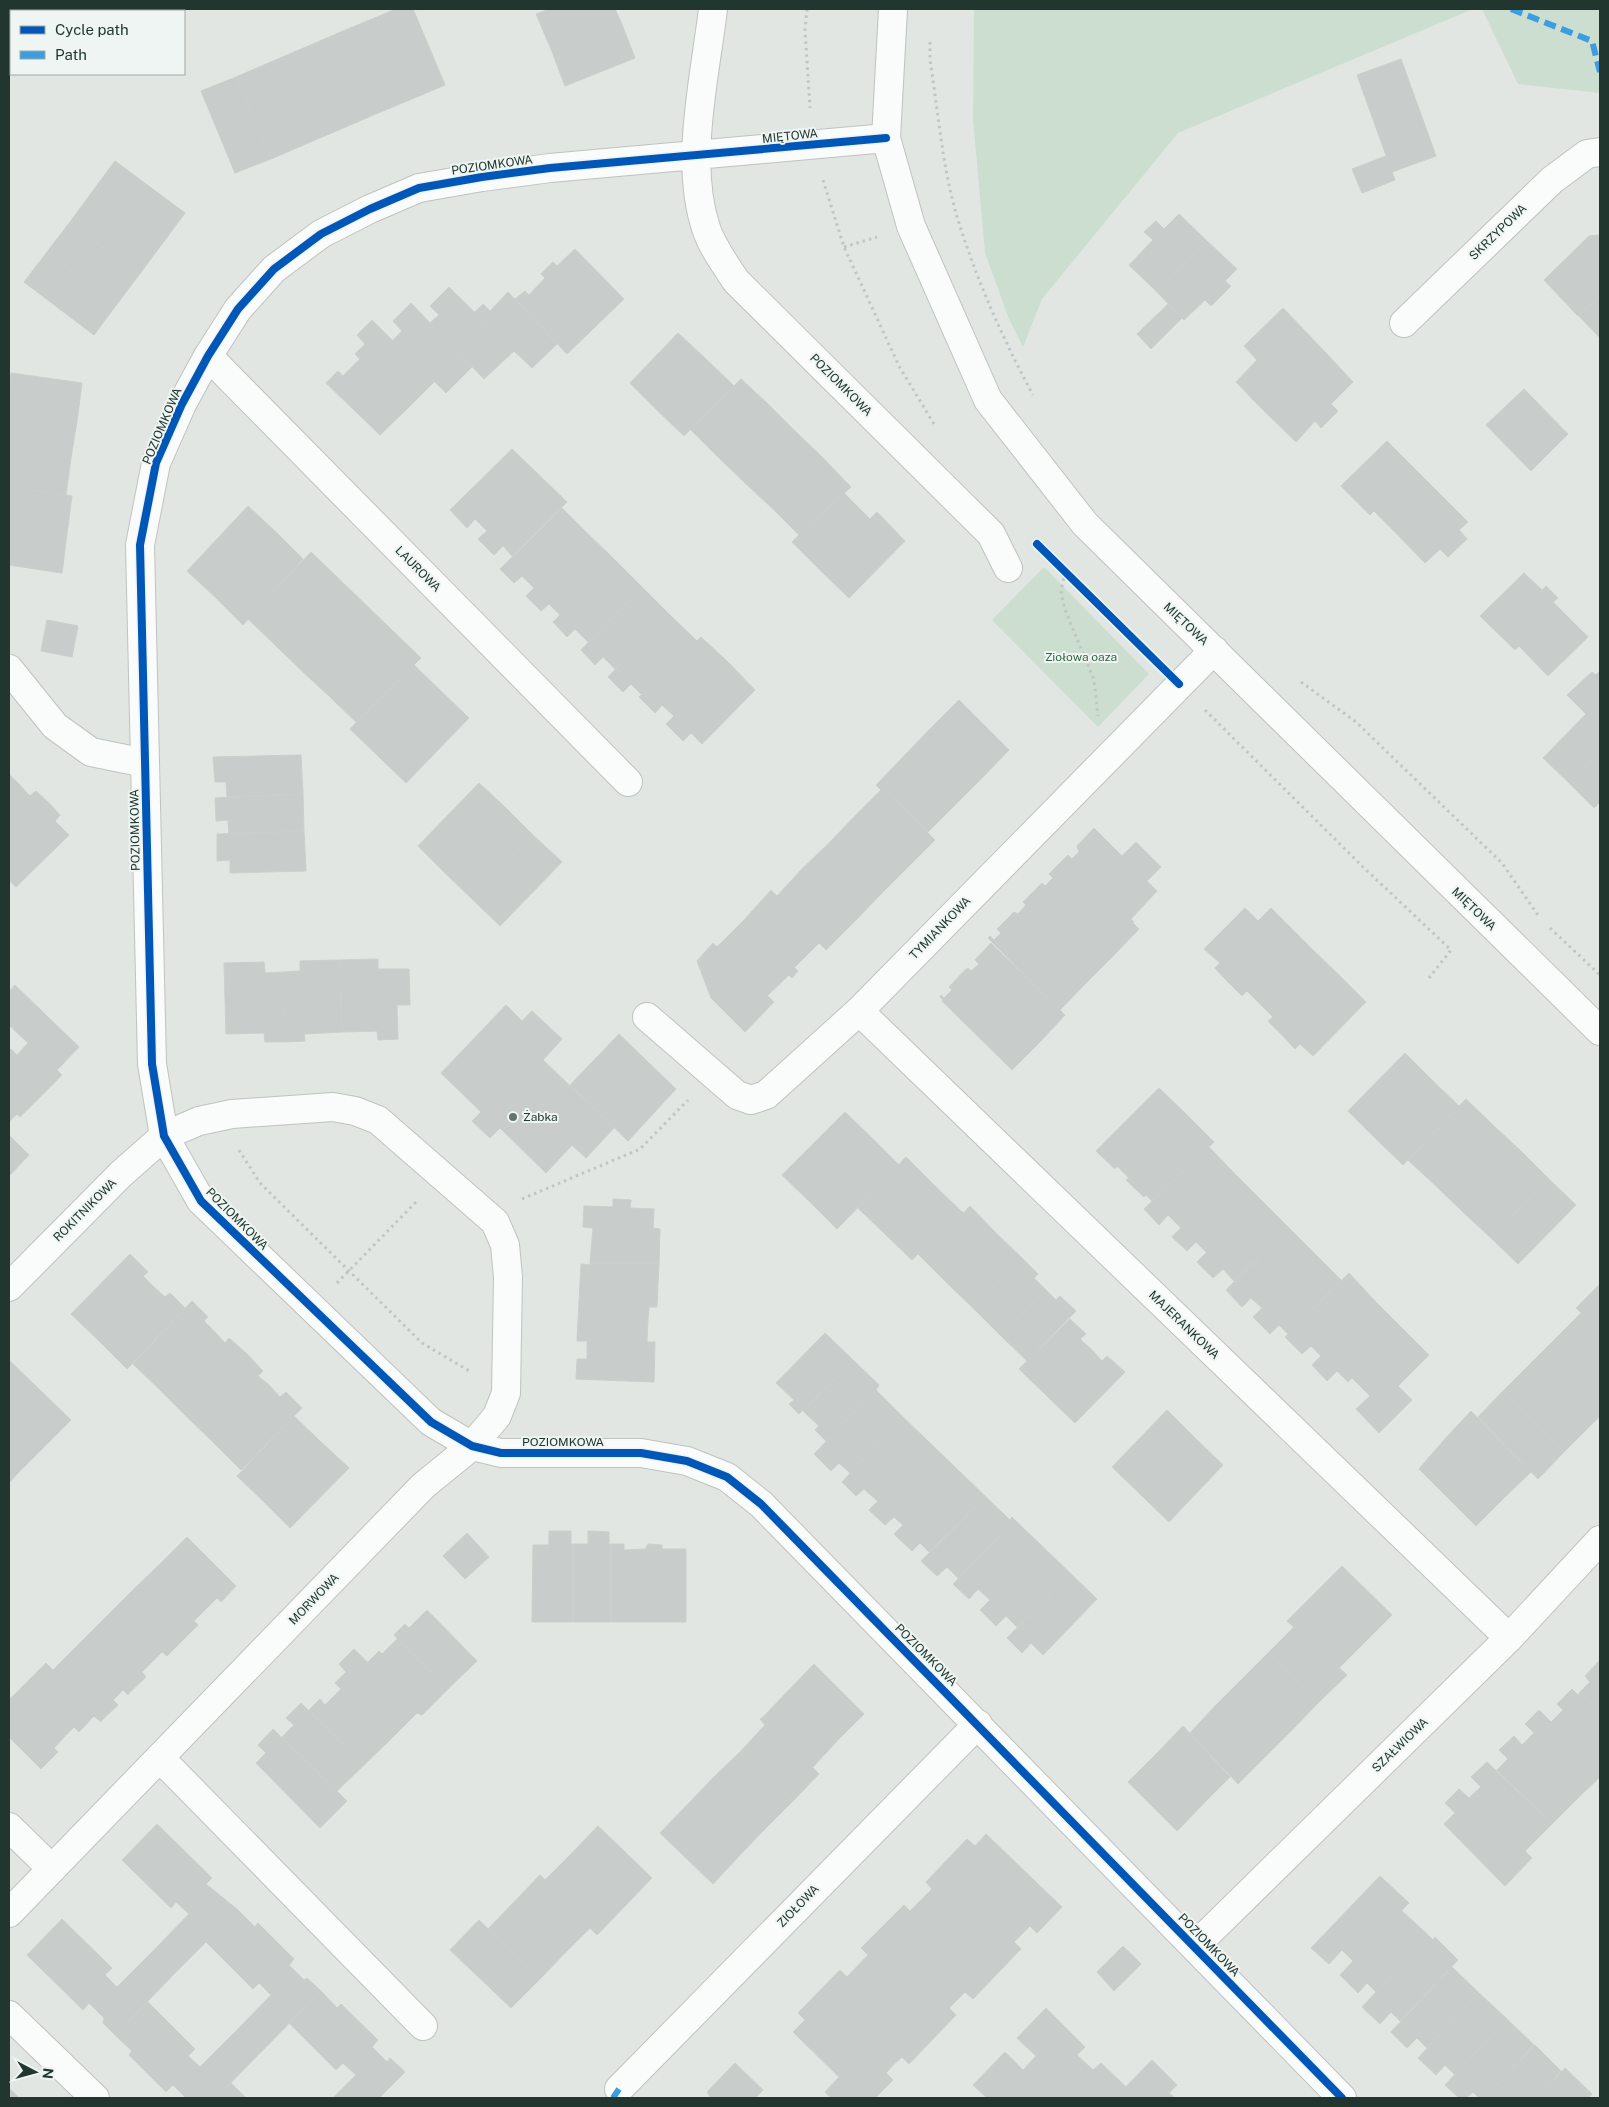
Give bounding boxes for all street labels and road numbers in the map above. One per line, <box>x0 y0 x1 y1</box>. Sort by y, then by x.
street label: MIĘTOWA <box>761 126 819 146</box>
street label: POZIOMKOWA <box>450 152 534 178</box>
street label: SKRZYPOWA <box>1466 201 1530 263</box>
street label: POZIOMKOWA <box>807 351 875 419</box>
street label: POZIOMKOWA <box>140 385 185 467</box>
street label: LAUROWA <box>392 543 444 595</box>
street label: MIĘTOWA <box>1161 600 1212 649</box>
street label: POZIOMKOWA <box>127 788 143 871</box>
street label: MIĘTOWA <box>1449 885 1499 934</box>
street label: TYMIANKOWA <box>907 893 974 962</box>
street label: ROKITNIKOWA <box>51 1175 120 1244</box>
street label: POZIOMKOWA <box>203 1185 271 1253</box>
street label: MAJERANKOWA <box>1146 1288 1222 1363</box>
street label: POZIOMKOWA <box>522 1435 605 1449</box>
street label: MORWOWA <box>286 1570 342 1627</box>
street label: POZIOMKOWA <box>892 1621 960 1689</box>
street label: SZAŁWIOWA <box>1369 1714 1431 1775</box>
street label: ZIOŁOWA <box>774 1881 822 1930</box>
street label: POZIOMKOWA <box>1175 1911 1243 1980</box>

